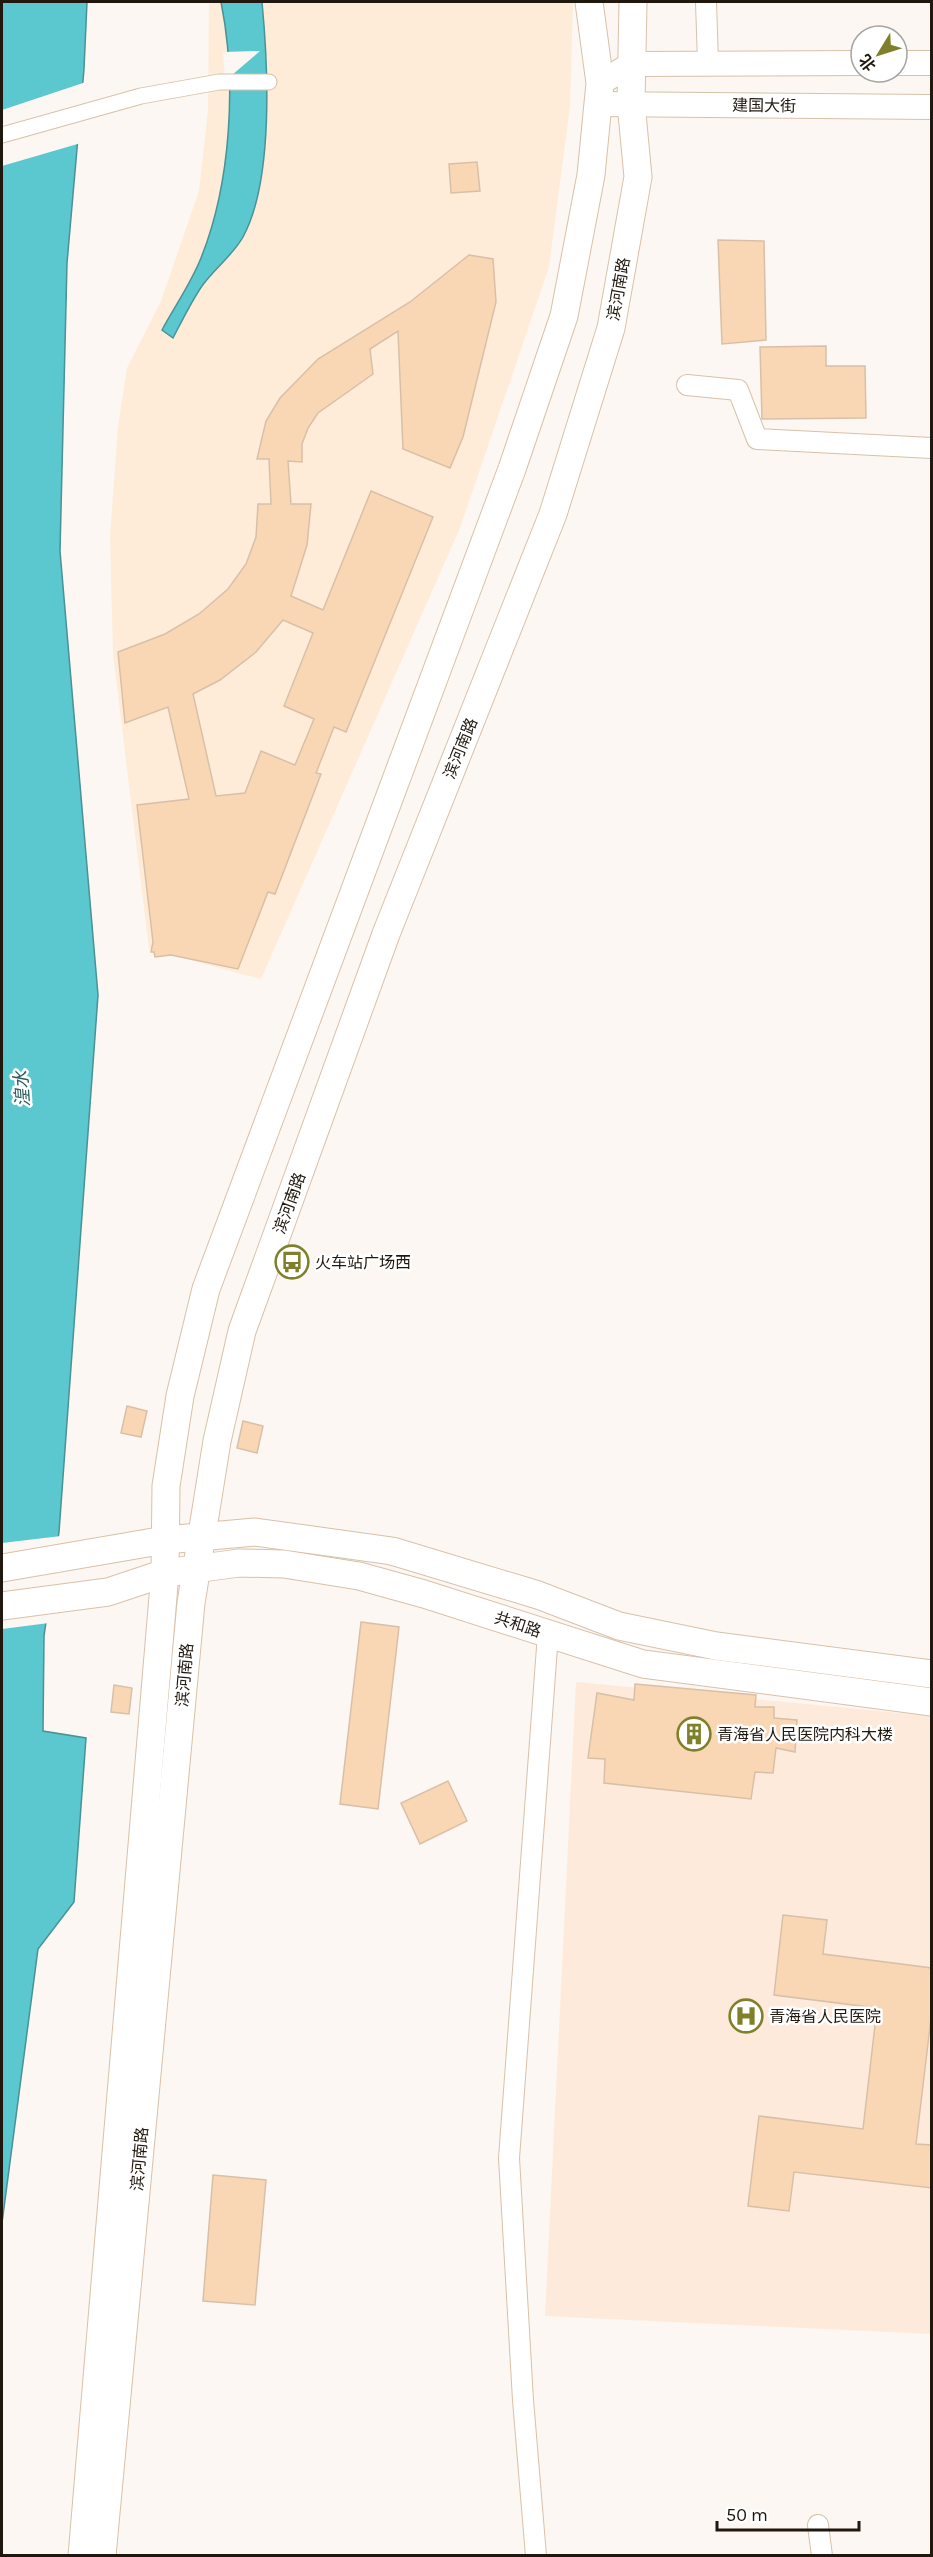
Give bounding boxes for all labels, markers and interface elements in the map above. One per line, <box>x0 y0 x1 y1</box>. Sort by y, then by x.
north arrow <box>849 24 909 84</box>
text: 北 <box>855 51 880 75</box>
street label: 建国大街 <box>732 95 796 116</box>
street label: 滨河南路 <box>604 256 633 322</box>
street label: 滨河南路 <box>440 715 481 781</box>
water label: 湟水 <box>10 1069 34 1108</box>
street label: 滨河南路 <box>270 1170 309 1236</box>
bus stop icon: 火车站广场西 <box>274 1244 310 1280</box>
place label: 火车站广场西 <box>315 1253 411 1272</box>
street label: 共和路 <box>492 1608 544 1641</box>
street label: 滨河南路 <box>172 1642 197 1708</box>
building icon: 青海省人民医院内科大楼 <box>676 1716 712 1752</box>
place label: 青海省人民医院内科大楼 <box>717 1725 893 1744</box>
hospital icon: 青海省人民医院 <box>728 1998 764 2034</box>
place label: 青海省人民医院 <box>769 2007 881 2026</box>
street label: 滨河南路 <box>127 2126 152 2192</box>
scale bar <box>717 2494 860 2532</box>
text: 50 m <box>726 2504 768 2526</box>

